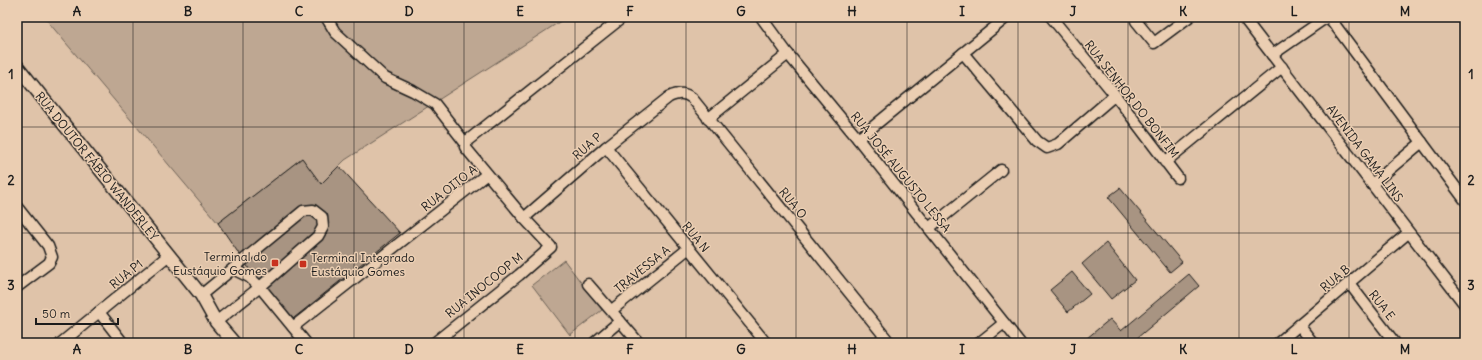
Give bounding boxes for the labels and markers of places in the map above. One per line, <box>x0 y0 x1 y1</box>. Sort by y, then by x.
place label: Terminal do Eustáquio Gomes <box>173 249 267 278</box>
place label: Terminal Integrado Eustáquio Gomes <box>311 250 415 279</box>
marker: Terminal do Eustáquio Gomes <box>270 258 280 268</box>
marker: Terminal Integrado Eustáquio Gomes <box>298 259 308 269</box>

